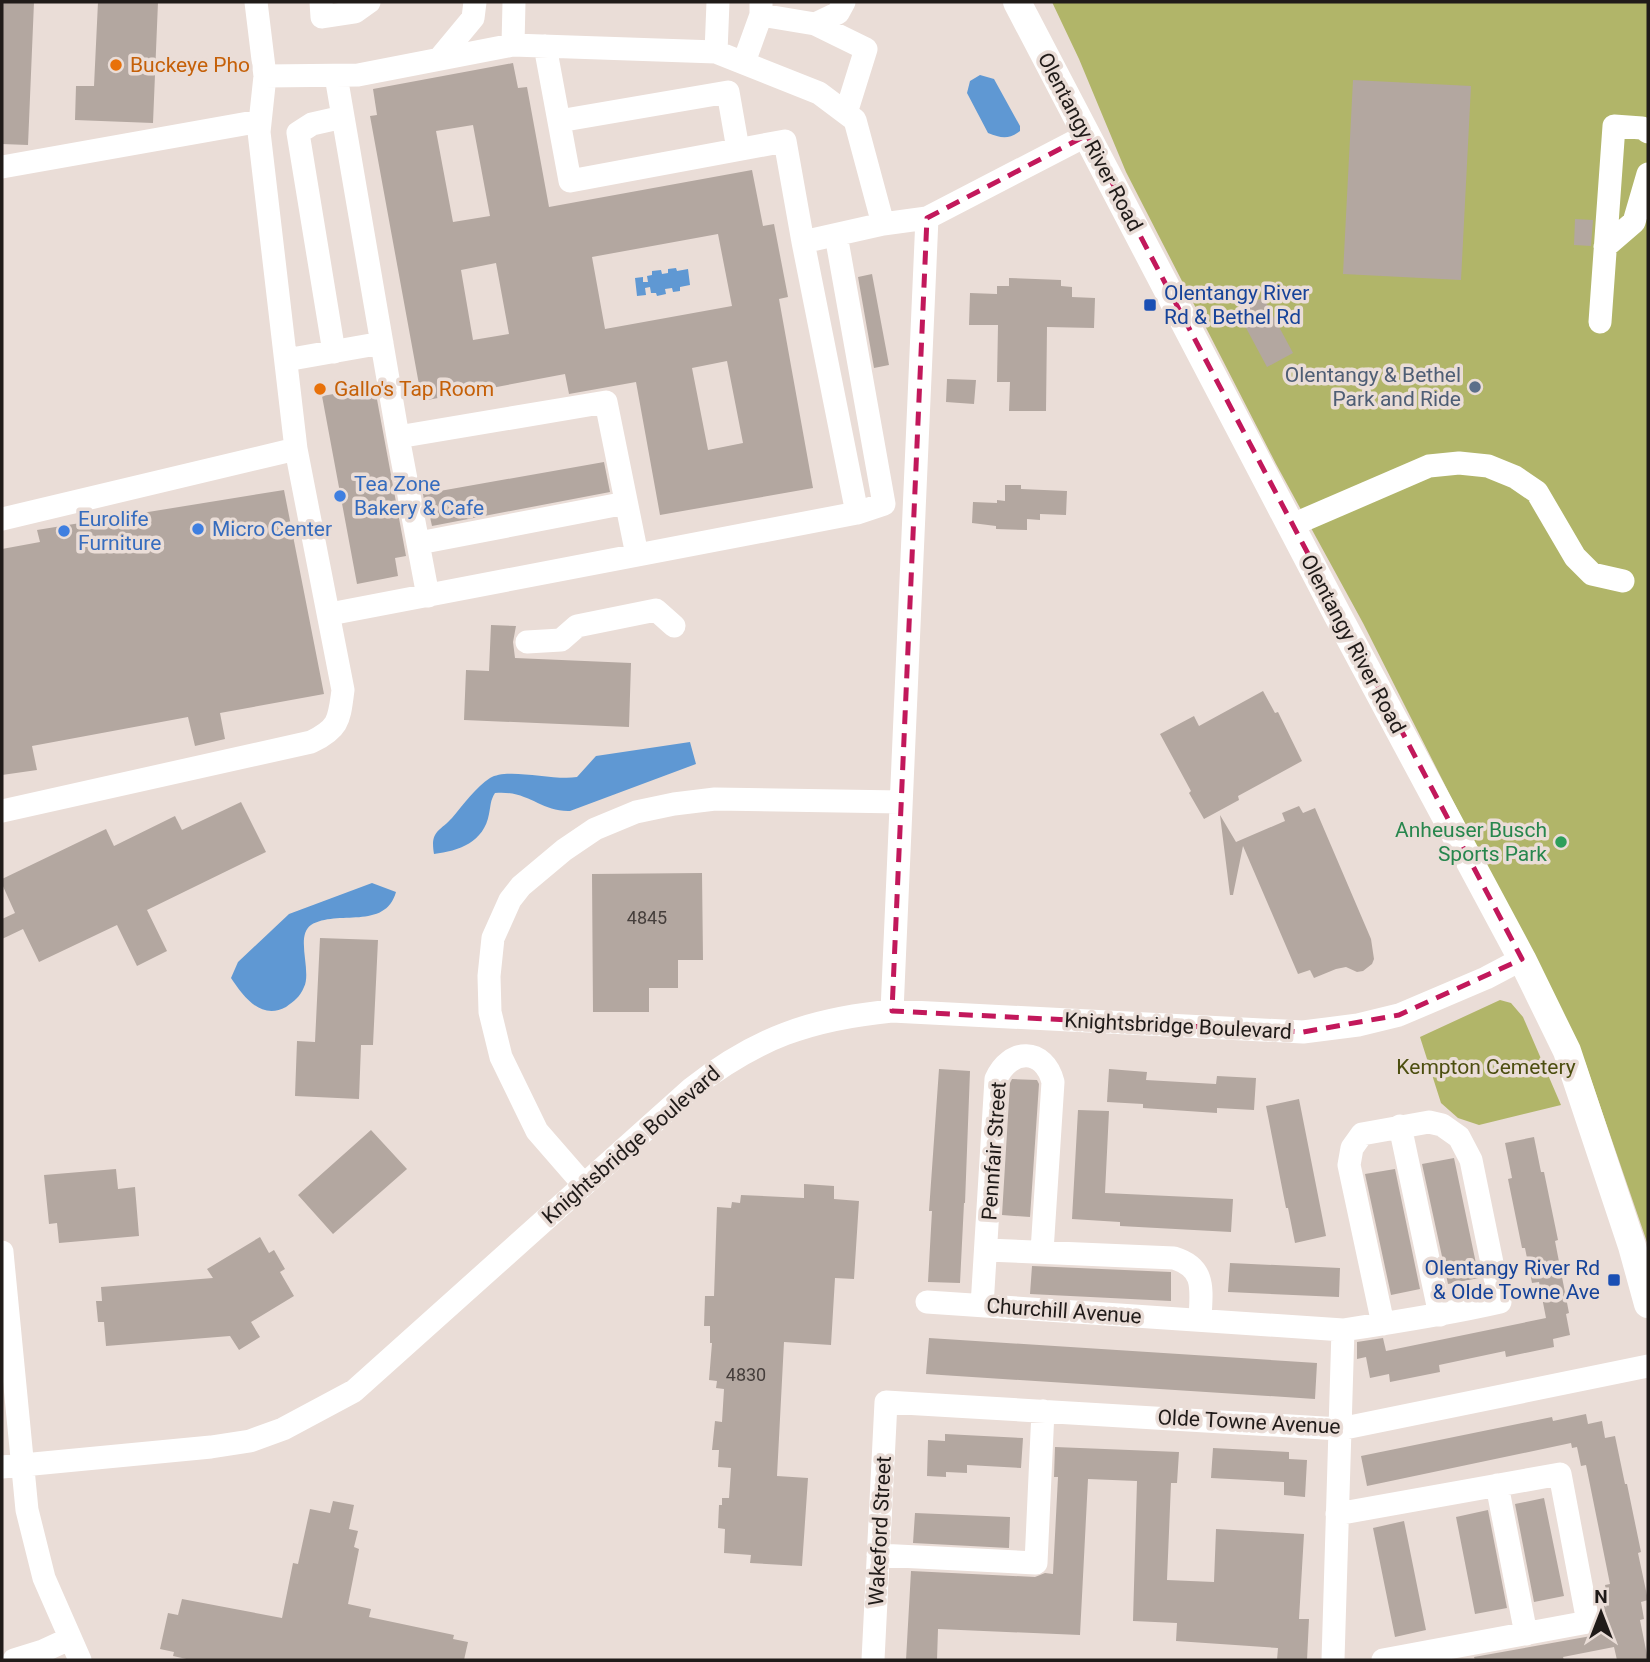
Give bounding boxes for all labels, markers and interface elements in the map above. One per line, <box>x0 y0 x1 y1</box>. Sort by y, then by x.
street label: Olentangy River Road <box>1033 49 1147 235</box>
place label: Buckeye Pho <box>130 53 250 77</box>
marker: Buckeye Pho <box>108 57 124 73</box>
place label: Olentangy River Rd & Bethel Rd <box>1164 281 1309 329</box>
marker: Olentangy River Rd & Bethel Rd <box>1142 297 1158 313</box>
place label: Olentangy & Bethel Park and Ride <box>1285 363 1461 411</box>
place label: Gallo's Tap Room <box>334 377 494 401</box>
marker: Olentangy & Bethel Park and Ride <box>1467 379 1483 395</box>
marker: Gallo's Tap Room <box>312 381 328 397</box>
place label: Tea Zone Bakery & Cafe <box>354 472 484 520</box>
marker: Tea Zone Bakery & Cafe <box>332 488 348 504</box>
place label: Eurolife Furniture <box>78 507 161 555</box>
place label: Micro Center <box>212 517 332 541</box>
marker: Micro Center <box>190 521 206 537</box>
marker: Eurolife Furniture <box>56 523 72 539</box>
street label: Olentangy River Road <box>1296 551 1410 737</box>
place label: Anheuser Busch Sports Park <box>1395 818 1547 866</box>
marker: Anheuser Busch Sports Park <box>1553 834 1569 850</box>
house number: 4845 <box>627 907 667 928</box>
street label: Knightsbridge Boulevard <box>1064 1008 1292 1044</box>
park label: Kempton Cemetery <box>1396 1055 1576 1079</box>
street label: Knightsbridge Boulevard <box>537 1061 725 1229</box>
street label: Pennfair Street <box>977 1081 1011 1221</box>
place label: Olentangy River Rd & Olde Towne Ave <box>1425 1256 1600 1304</box>
marker: Olentangy River Rd & Olde Towne Ave <box>1606 1272 1622 1288</box>
street label: Churchill Avenue <box>986 1294 1142 1328</box>
house number: 4830 <box>726 1364 766 1385</box>
street label: Olde Towne Avenue <box>1157 1405 1341 1439</box>
street label: Wakeford Street <box>864 1455 896 1607</box>
north arrow <box>1566 1578 1636 1648</box>
text: N <box>1594 1585 1608 1608</box>

